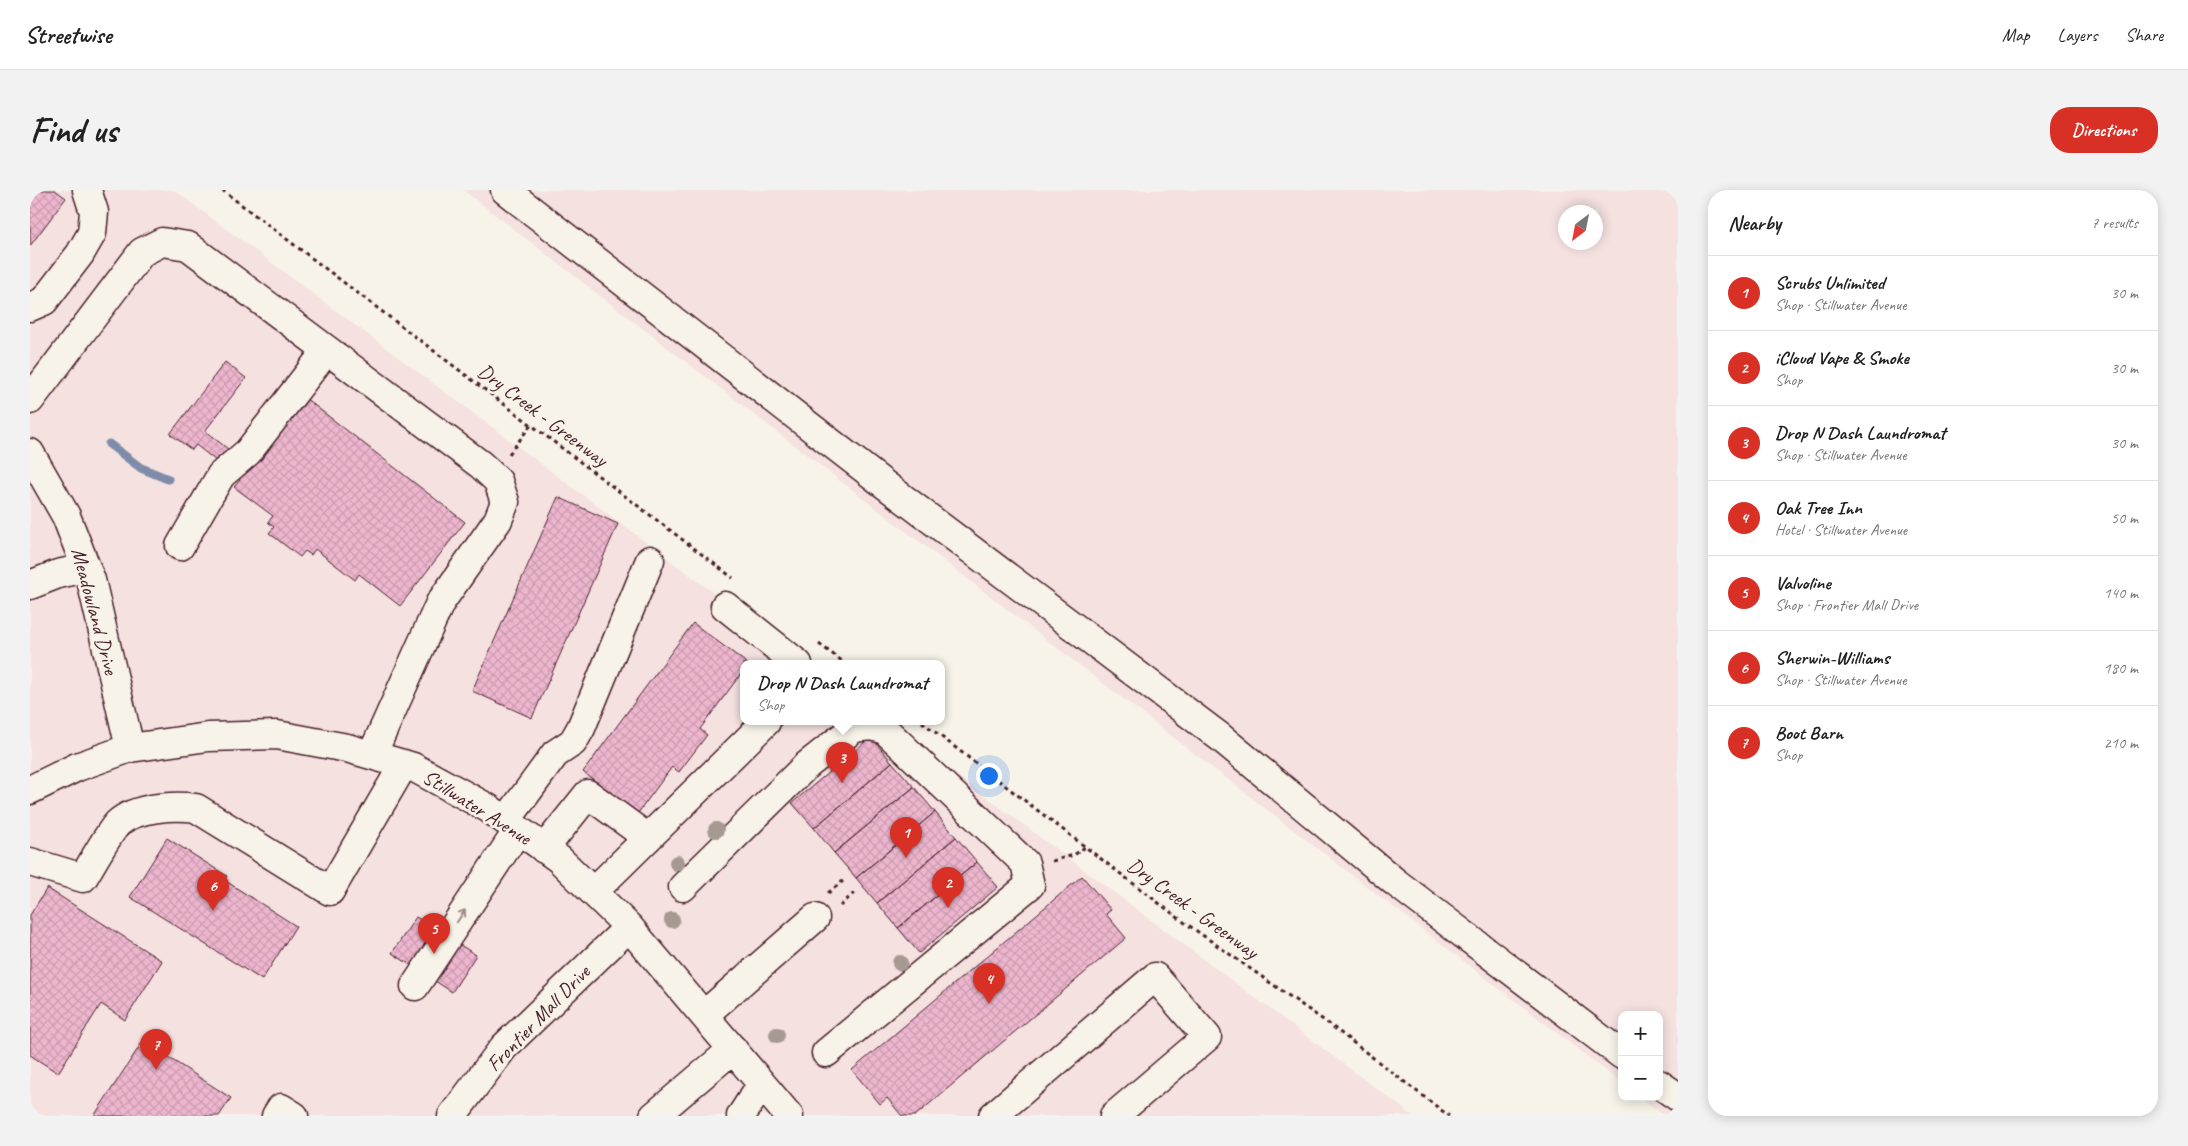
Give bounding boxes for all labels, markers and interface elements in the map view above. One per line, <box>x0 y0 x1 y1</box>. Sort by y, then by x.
text: Streetwise <box>25 20 111 50</box>
text: Map <box>2002 24 2030 46</box>
text: Layers <box>2058 24 2097 46</box>
text: Share <box>2125 24 2163 46</box>
button: Directions <box>2050 107 2158 153</box>
text: Find us <box>30 108 117 153</box>
north arrow <box>1558 205 1603 250</box>
text: Nearby <box>1728 210 1781 236</box>
text: 7 results <box>2091 213 2138 233</box>
text: Scrubs Unlimited <box>1775 271 1884 295</box>
text: 1 <box>1740 283 1748 303</box>
text: 30 m <box>2111 283 2138 303</box>
text: Shop · Stillwater Avenue <box>1775 295 1906 315</box>
text: iCloud Vape & Smoke <box>1775 346 1909 370</box>
street label: Dry Creek - Greenway <box>473 358 614 473</box>
text: 2 <box>1740 358 1748 378</box>
text: 30 m <box>2111 358 2138 378</box>
text: Shop <box>1775 370 1802 390</box>
text: Drop N Dash Laundromat <box>1775 421 1946 445</box>
text: 3 <box>1740 433 1748 453</box>
text: 30 m <box>2111 433 2138 453</box>
text: Shop · Stillwater Avenue <box>1775 445 1906 465</box>
text: Oak Tree Inn <box>1775 496 1862 520</box>
text: 4 <box>1740 508 1748 528</box>
text: 50 m <box>2111 508 2138 528</box>
text: Hotel · Stillwater Avenue <box>1775 520 1907 540</box>
street label: Meadowland Drive <box>66 545 125 678</box>
text: Valvoline <box>1775 571 1831 595</box>
text: 5 <box>1741 583 1747 603</box>
text: 140 m <box>2104 583 2138 603</box>
text: Shop · Frontier Mall Drive <box>1775 595 1918 615</box>
text: Sherwin-Williams <box>1775 646 1889 670</box>
text: 6 <box>1740 658 1748 678</box>
text: 180 m <box>2104 658 2138 678</box>
popup <box>740 660 945 725</box>
text: Shop · Stillwater Avenue <box>1775 670 1906 690</box>
text: Drop N Dash Laundromat <box>757 671 928 695</box>
text: Shop <box>757 695 784 715</box>
text: Boot Barn <box>1775 721 1843 745</box>
text: 7 <box>1740 733 1748 753</box>
text: 210 m <box>2104 733 2138 753</box>
pin: 3 <box>826 742 858 783</box>
text: Shop <box>1775 745 1802 765</box>
street label: Stillwater Avenue <box>418 763 537 851</box>
your location <box>976 763 1002 789</box>
pin: 1 <box>890 817 922 858</box>
street label: Dry Creek - Greenway <box>1122 852 1265 965</box>
pin: 2 <box>932 867 964 908</box>
pin: 6 <box>197 870 229 911</box>
one-way arrow <box>456 909 466 923</box>
pin: 5 <box>418 913 450 954</box>
street label: Frontier Mall Drive <box>481 959 596 1077</box>
pin: 4 <box>973 963 1005 1004</box>
map controls <box>1618 1011 1663 1101</box>
button: + <box>1618 1011 1663 1056</box>
pin: 7 <box>140 1029 172 1070</box>
button: − <box>1618 1056 1663 1101</box>

